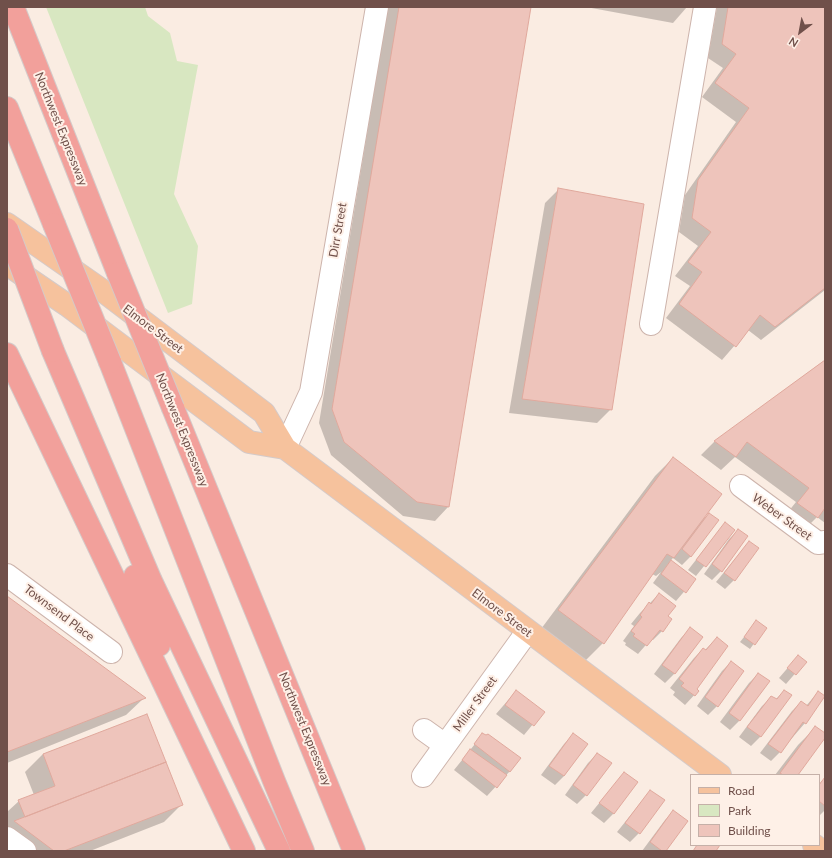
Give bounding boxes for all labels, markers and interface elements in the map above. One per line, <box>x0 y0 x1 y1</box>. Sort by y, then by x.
north arrow <box>780 12 820 52</box>
text: N <box>786 35 800 50</box>
street label: Northwest Expressway <box>32 70 90 188</box>
street label: Dirr Street <box>326 202 350 258</box>
street label: Elmore Street <box>120 302 186 356</box>
street label: Northwest Expressway <box>153 371 211 489</box>
street label: Weber Street <box>749 491 815 543</box>
street label: Townsend Place <box>21 582 97 644</box>
street label: Elmore Street <box>469 586 535 640</box>
street label: Northwest Expressway <box>276 670 334 788</box>
street label: Miller Street <box>450 673 500 735</box>
legend <box>690 774 820 846</box>
text: Road <box>728 783 755 798</box>
text: Park <box>728 803 751 818</box>
text: Building <box>728 823 771 838</box>

